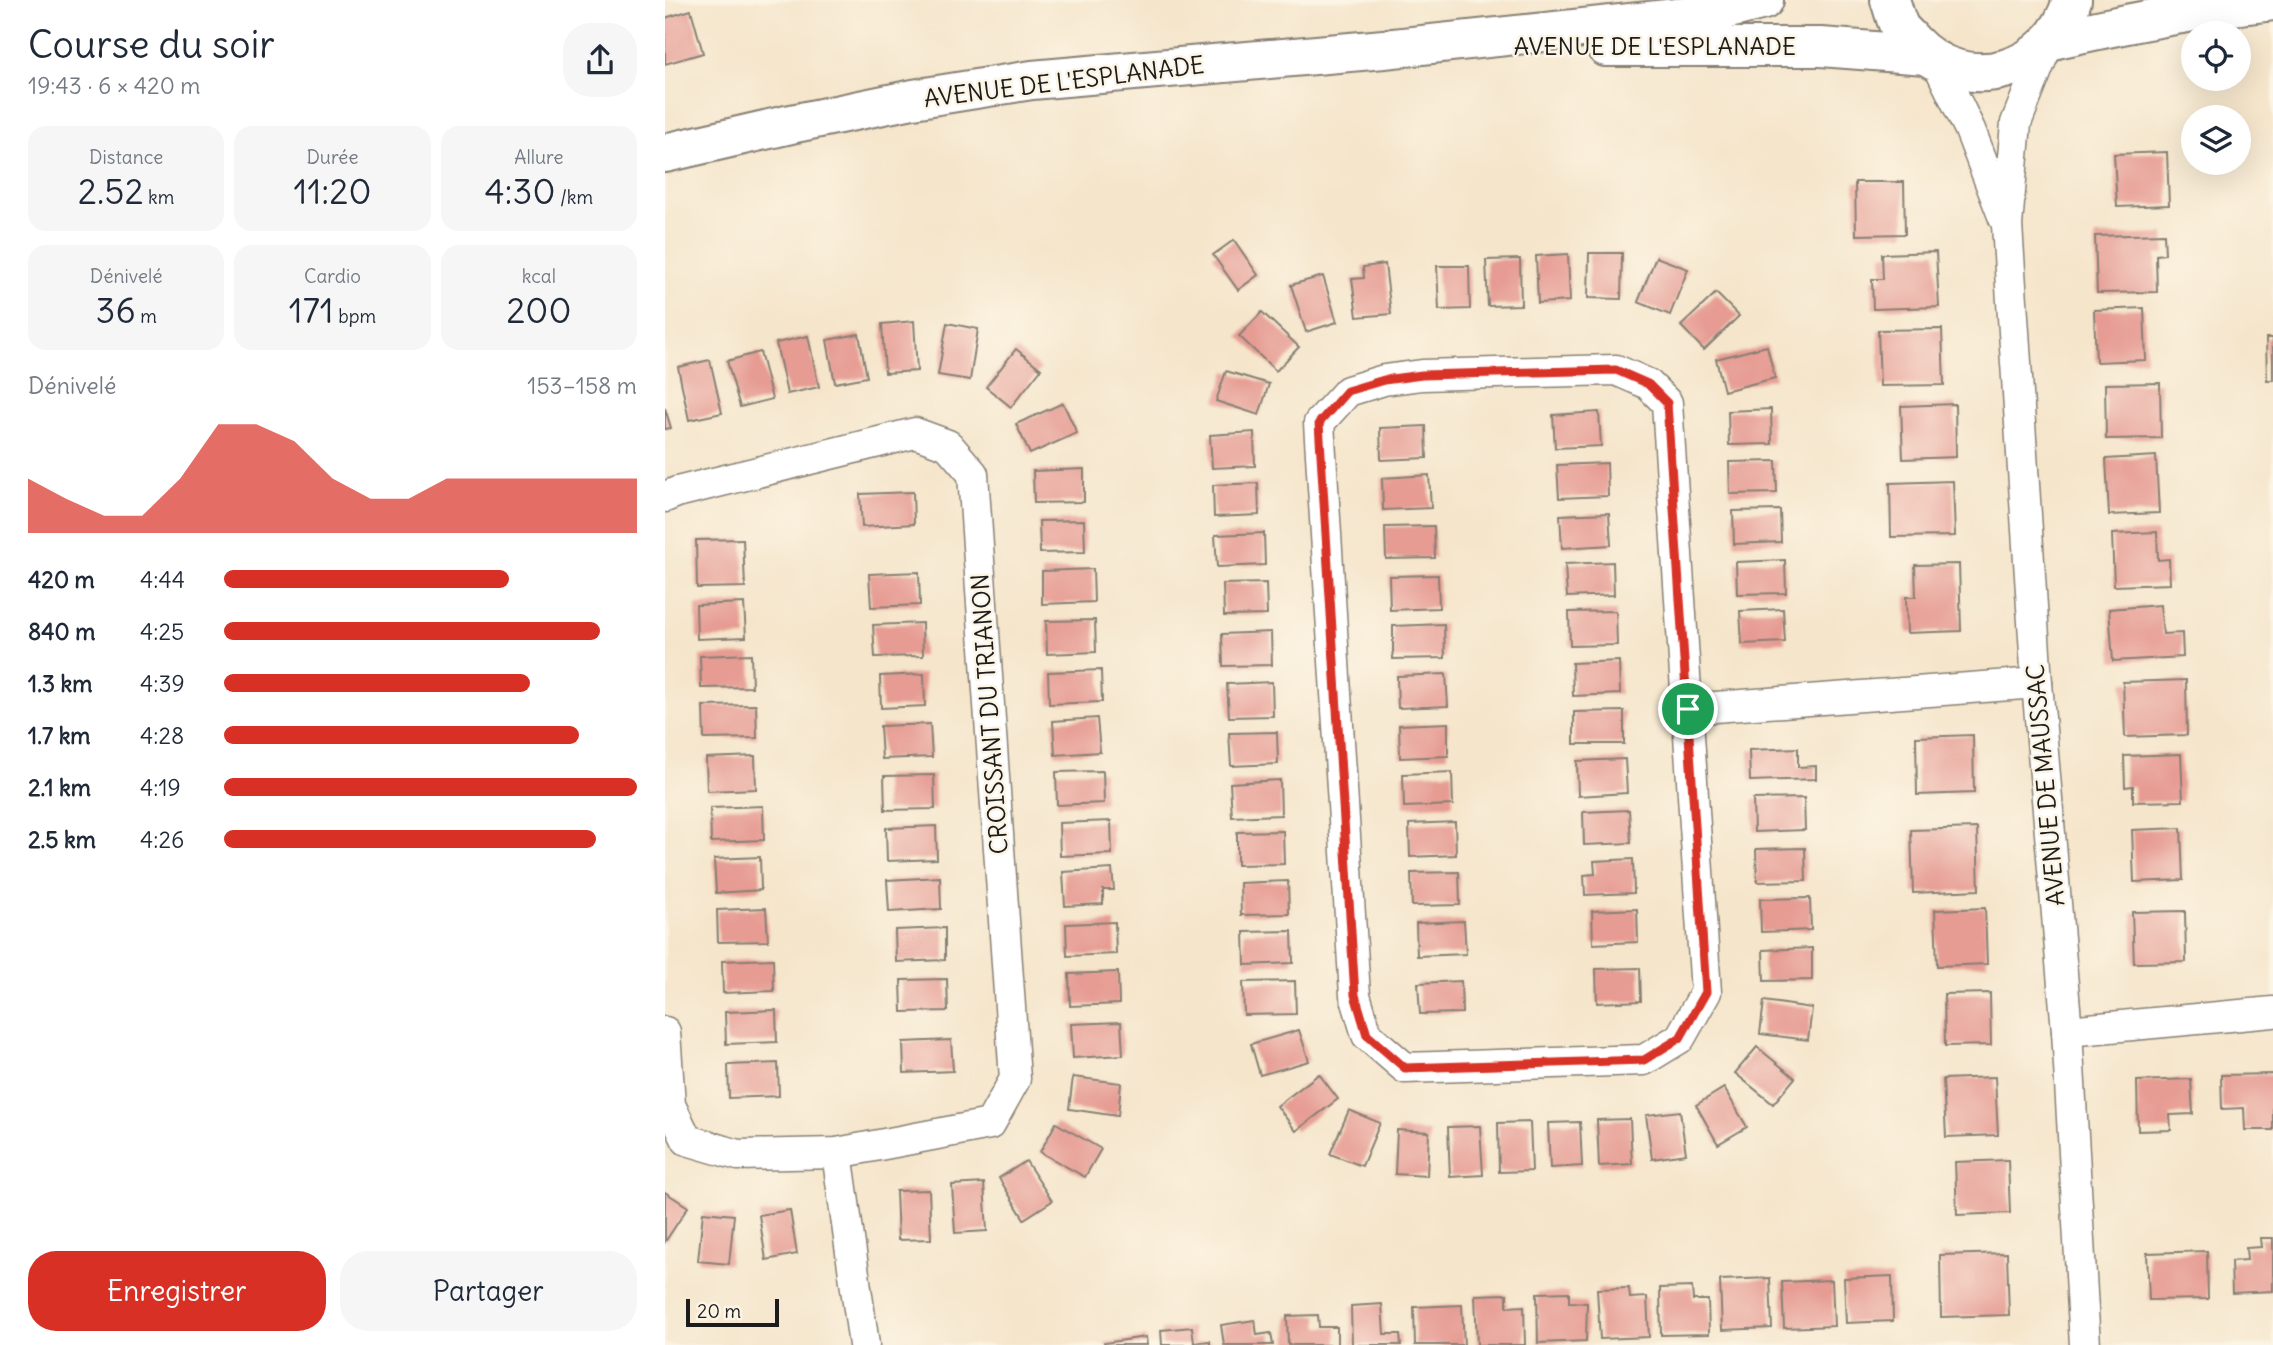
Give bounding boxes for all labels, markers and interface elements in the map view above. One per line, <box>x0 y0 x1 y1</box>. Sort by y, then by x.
text: Course du soir <box>28 21 275 68</box>
map controls <box>2181 21 2251 175</box>
button: locate <box>2181 21 2251 91</box>
button: share <box>563 23 637 97</box>
street label: AVENUE DE L'ESPLANADE <box>1514 31 1796 61</box>
street label: AVENUE DE L'ESPLANADE <box>922 49 1206 113</box>
text: 19:43 · 6 × 420 m <box>28 71 200 100</box>
button: layers <box>2181 105 2251 175</box>
text: Distance <box>89 145 163 169</box>
text: Durée <box>306 145 359 169</box>
text: Allure <box>514 145 563 169</box>
text: 2.52 <box>78 169 144 213</box>
text: 11:20 <box>294 169 371 213</box>
text: 4:30 <box>484 169 555 213</box>
text: km <box>144 185 174 209</box>
text: /km <box>555 185 593 209</box>
text: Dénivelé <box>90 264 163 288</box>
text: Cardio <box>304 264 361 288</box>
text: kcal <box>522 264 556 288</box>
text: 36 <box>96 288 136 332</box>
text: 171 <box>289 288 334 332</box>
text: 200 <box>506 288 571 332</box>
text: m <box>136 304 157 328</box>
text: bpm <box>334 304 376 328</box>
text: Dénivelé <box>28 371 116 400</box>
text: 153–158 m <box>527 371 637 400</box>
text: 420 m <box>28 565 95 594</box>
text: 4:44 <box>140 565 185 594</box>
street label: CROISSANT DU TRIANON <box>964 573 1014 855</box>
text: 840 m <box>28 617 95 646</box>
text: 4:25 <box>140 617 184 646</box>
street label: AVENUE DE MAUSSAC <box>2019 663 2071 907</box>
text: 1.3 km <box>28 669 92 698</box>
text: 4:39 <box>140 669 185 698</box>
pin <box>1658 679 1718 739</box>
icon: arrive <box>1669 690 1707 728</box>
text: 1.7 km <box>28 721 91 750</box>
text: 4:28 <box>140 721 184 750</box>
text: 2.1 km <box>28 773 91 802</box>
text: 4:19 <box>140 773 181 802</box>
text: 2.5 km <box>28 825 96 854</box>
text: 4:26 <box>140 825 184 854</box>
button: Enregistrer <box>28 1251 326 1331</box>
button: Partager <box>340 1251 637 1331</box>
scale bar <box>686 1296 779 1328</box>
text: 20 m <box>697 1299 741 1323</box>

